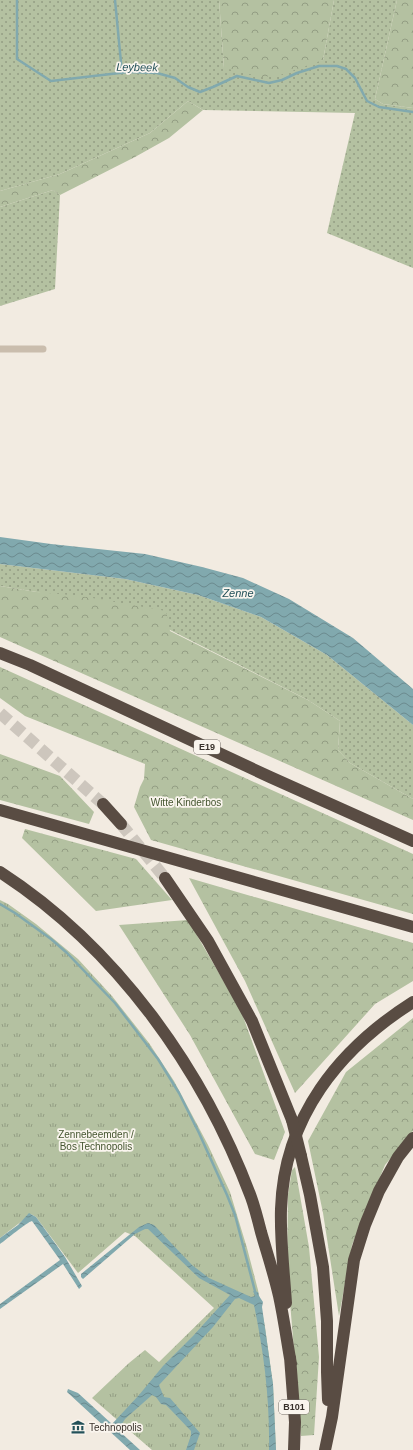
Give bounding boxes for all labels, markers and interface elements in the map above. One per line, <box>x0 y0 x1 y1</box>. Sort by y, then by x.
water label: Leybeek <box>116 61 158 73</box>
water label: Zenne <box>221 587 254 599</box>
road number: E19 <box>194 740 220 754</box>
park label: Witte Kinderbos <box>151 797 221 808</box>
park label: Zennebeemden / Bos Technopolis <box>58 1129 134 1152</box>
road number: B101 <box>279 1400 309 1414</box>
museum icon: Technopolis <box>70 1419 86 1435</box>
place label: Technopolis <box>89 1422 142 1433</box>

